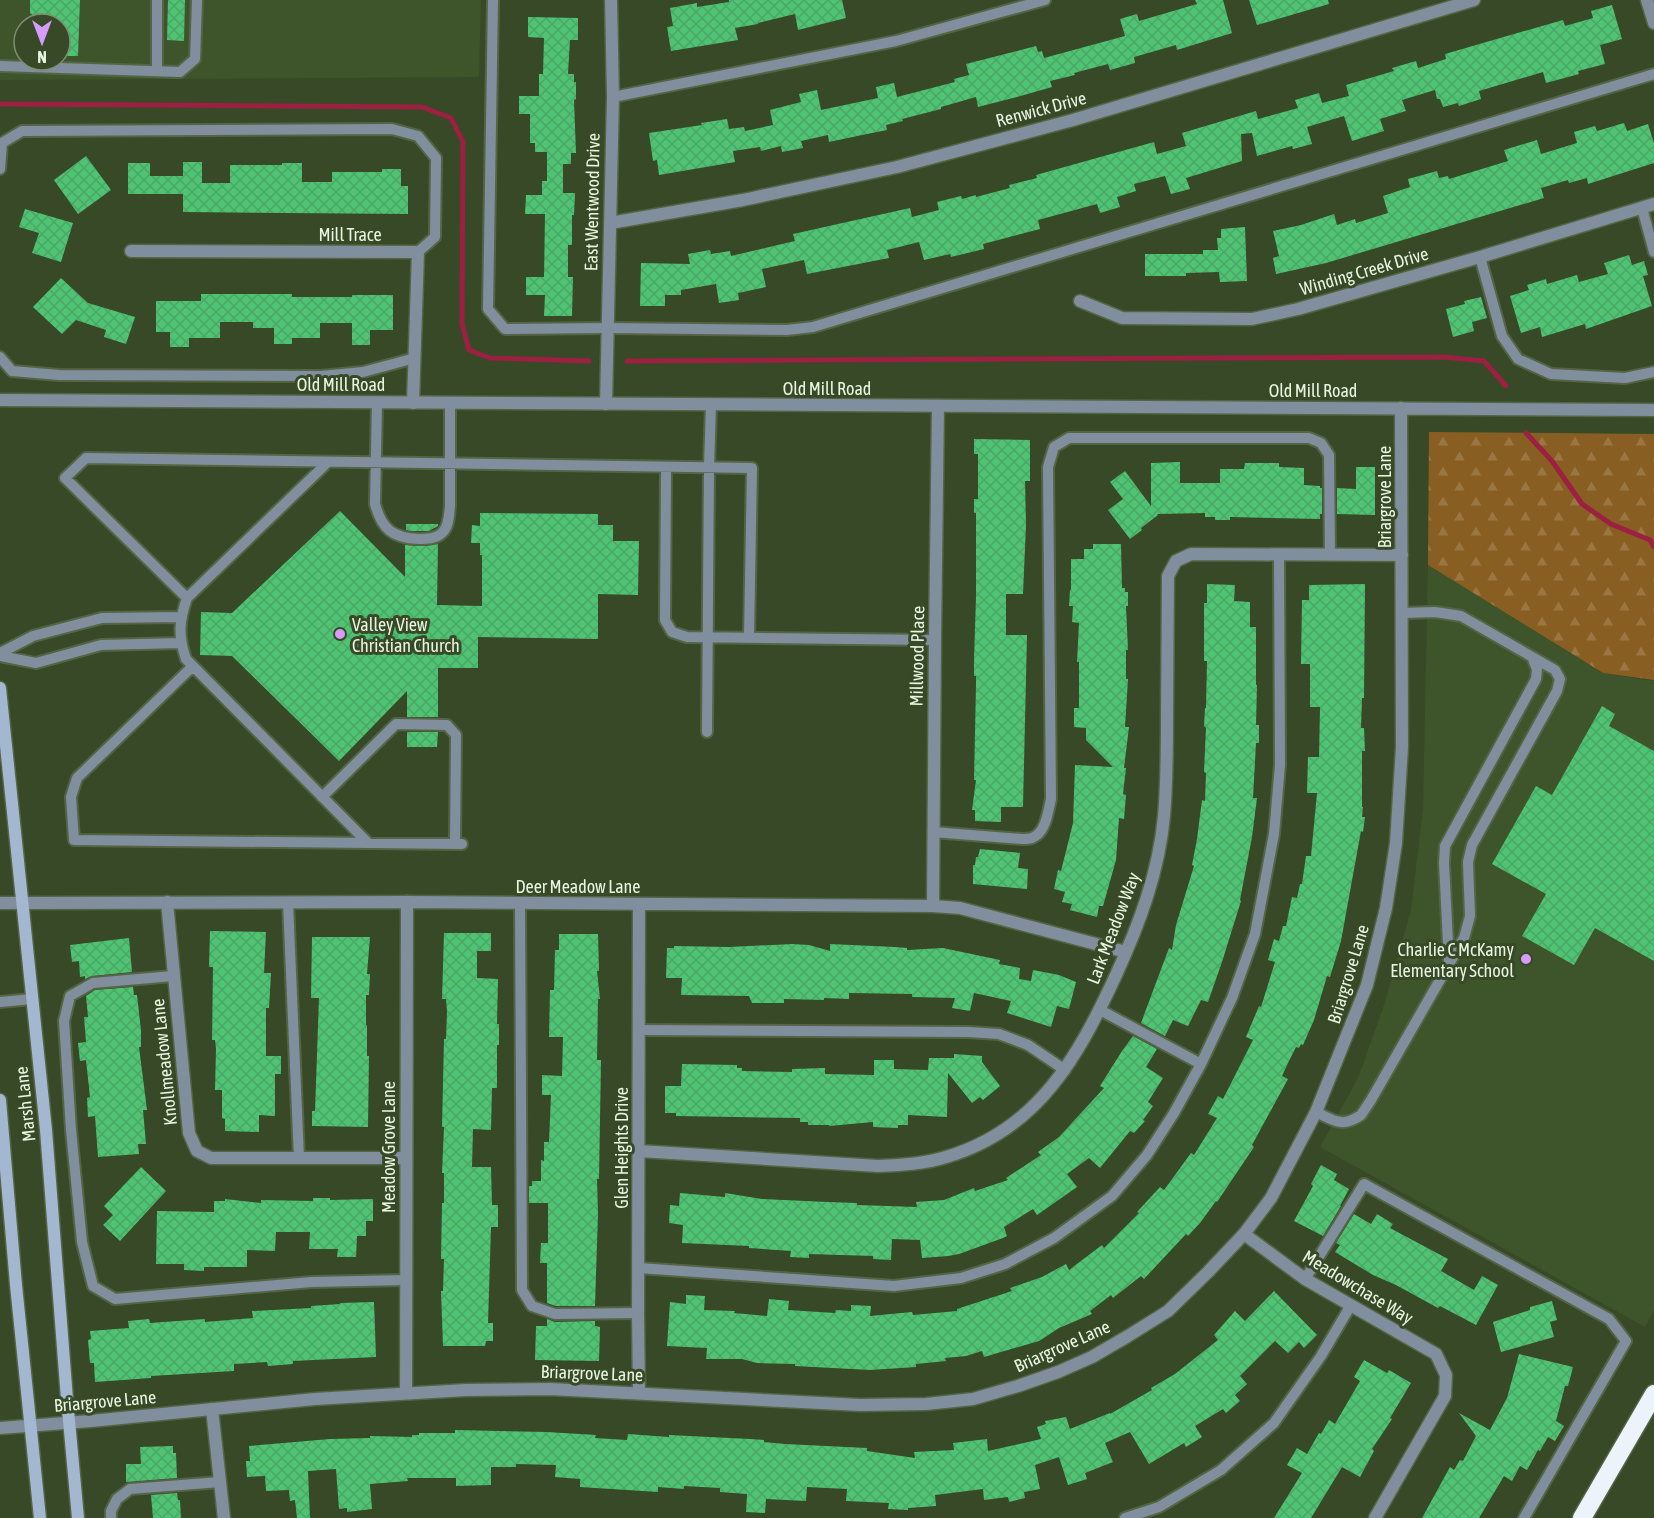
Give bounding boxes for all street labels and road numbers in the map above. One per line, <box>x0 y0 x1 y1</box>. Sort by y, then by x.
street label: Renwick Drive <box>993 87 1089 131</box>
street label: East Wentwood Drive <box>580 133 604 271</box>
street label: Mill Trace <box>318 224 382 245</box>
street label: Winding Creek Drive <box>1297 243 1431 299</box>
street label: Old Mill Road <box>297 374 385 395</box>
street label: Old Mill Road <box>783 378 871 399</box>
street label: Old Mill Road <box>1269 380 1357 401</box>
street label: Briargrove Lane <box>1374 446 1395 548</box>
street label: Millwood Place <box>906 605 928 707</box>
street label: Lark Meadow Way <box>1082 869 1144 987</box>
street label: Deer Meadow Lane <box>516 876 640 897</box>
street label: Briargrove Lane <box>1323 922 1373 1026</box>
street label: Knollmeadow Lane <box>147 998 181 1126</box>
street label: Marsh Lane <box>11 1065 39 1143</box>
street label: Meadow Grove Lane <box>378 1081 399 1213</box>
street label: Glen Heights Drive <box>611 1087 632 1209</box>
street label: Meadowchase Way <box>1299 1246 1417 1328</box>
street label: Briargrove Lane <box>1011 1316 1113 1376</box>
street label: Briargrove Lane <box>540 1361 644 1385</box>
street label: Briargrove Lane <box>53 1386 157 1416</box>

